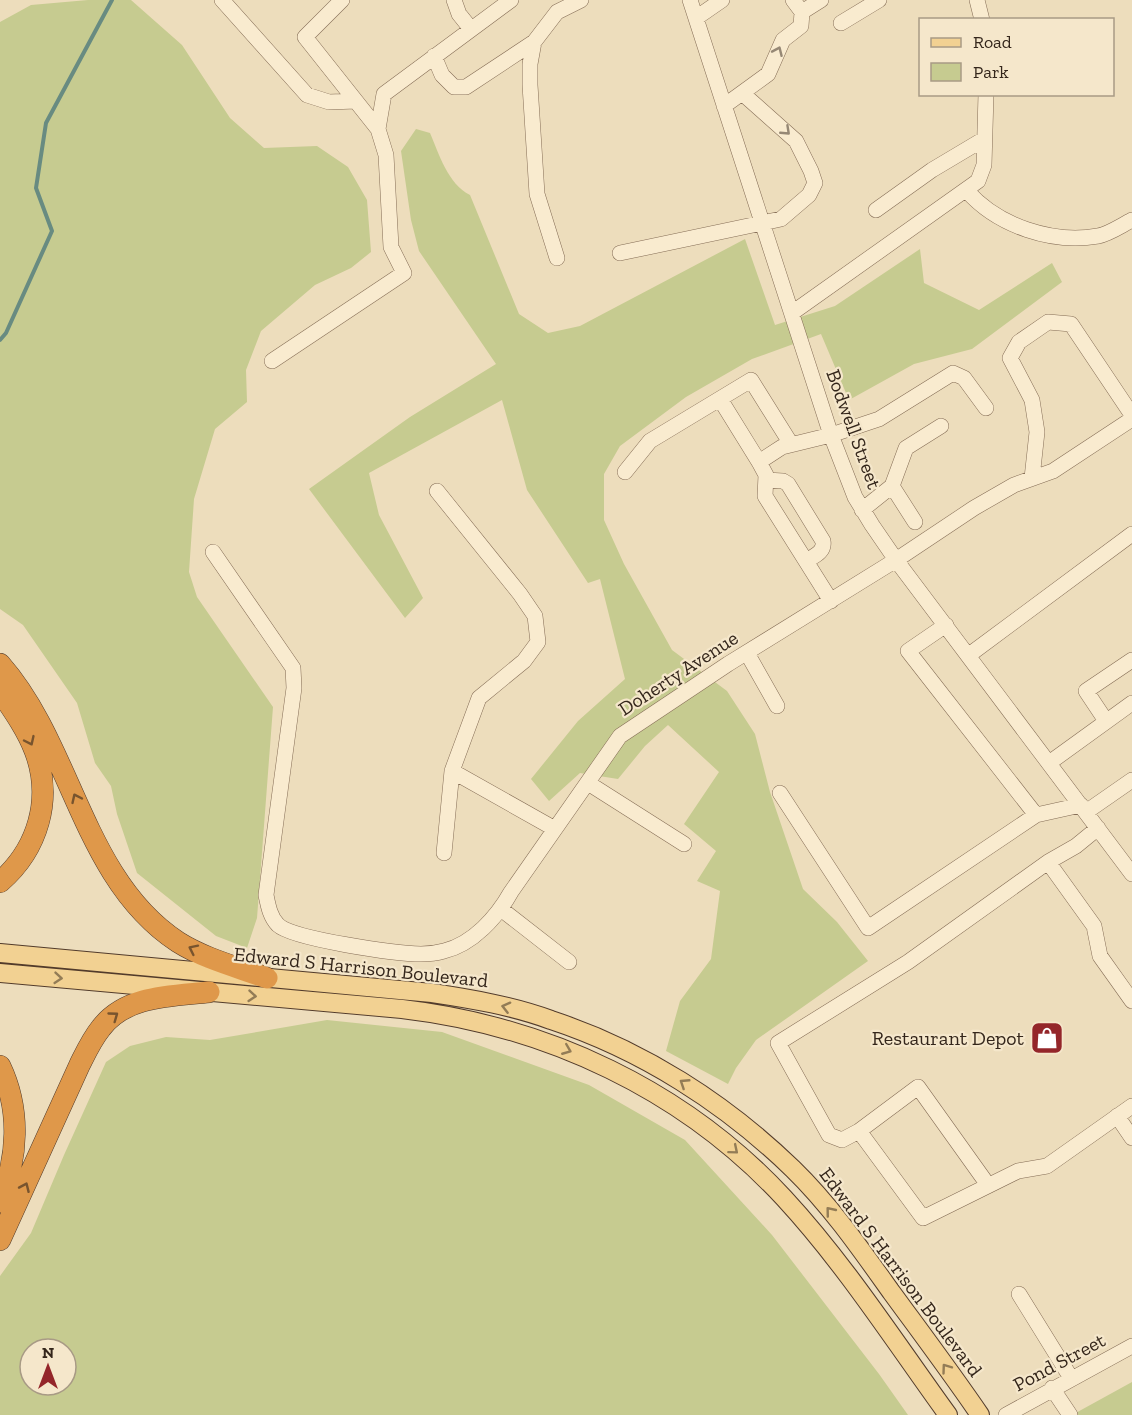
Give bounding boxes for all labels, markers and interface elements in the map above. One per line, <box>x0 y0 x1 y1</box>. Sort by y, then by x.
legend <box>919 18 1114 96</box>
text: Road <box>973 31 1012 53</box>
one-way arrow <box>771 46 783 57</box>
text: Park <box>973 61 1009 83</box>
one-way arrow <box>779 124 790 135</box>
street label: Bodwell Street <box>821 366 887 493</box>
street label: Doherty Avenue <box>614 625 742 721</box>
one-way arrow <box>23 734 35 745</box>
one-way arrow <box>72 794 84 805</box>
street label: Edward S Harrison Boulevard <box>233 942 489 992</box>
one-way arrow <box>188 945 199 957</box>
one-way arrow <box>54 971 63 984</box>
one-way arrow <box>248 989 257 1002</box>
one-way arrow <box>501 1001 511 1014</box>
one-way arrow <box>107 1012 118 1023</box>
shop icon: Restaurant Depot <box>1029 1020 1065 1056</box>
place label: Restaurant Depot <box>872 1026 1025 1050</box>
one-way arrow <box>561 1043 572 1055</box>
one-way arrow <box>680 1079 690 1091</box>
one-way arrow <box>727 1143 738 1154</box>
street label: Edward S Harrison Boulevard <box>814 1163 988 1381</box>
one-way arrow <box>18 1183 30 1194</box>
one-way arrow <box>826 1207 837 1218</box>
street label: Pond Street <box>1009 1327 1110 1396</box>
north arrow <box>18 1337 78 1397</box>
text: N <box>42 1343 54 1362</box>
one-way arrow <box>942 1363 953 1374</box>

